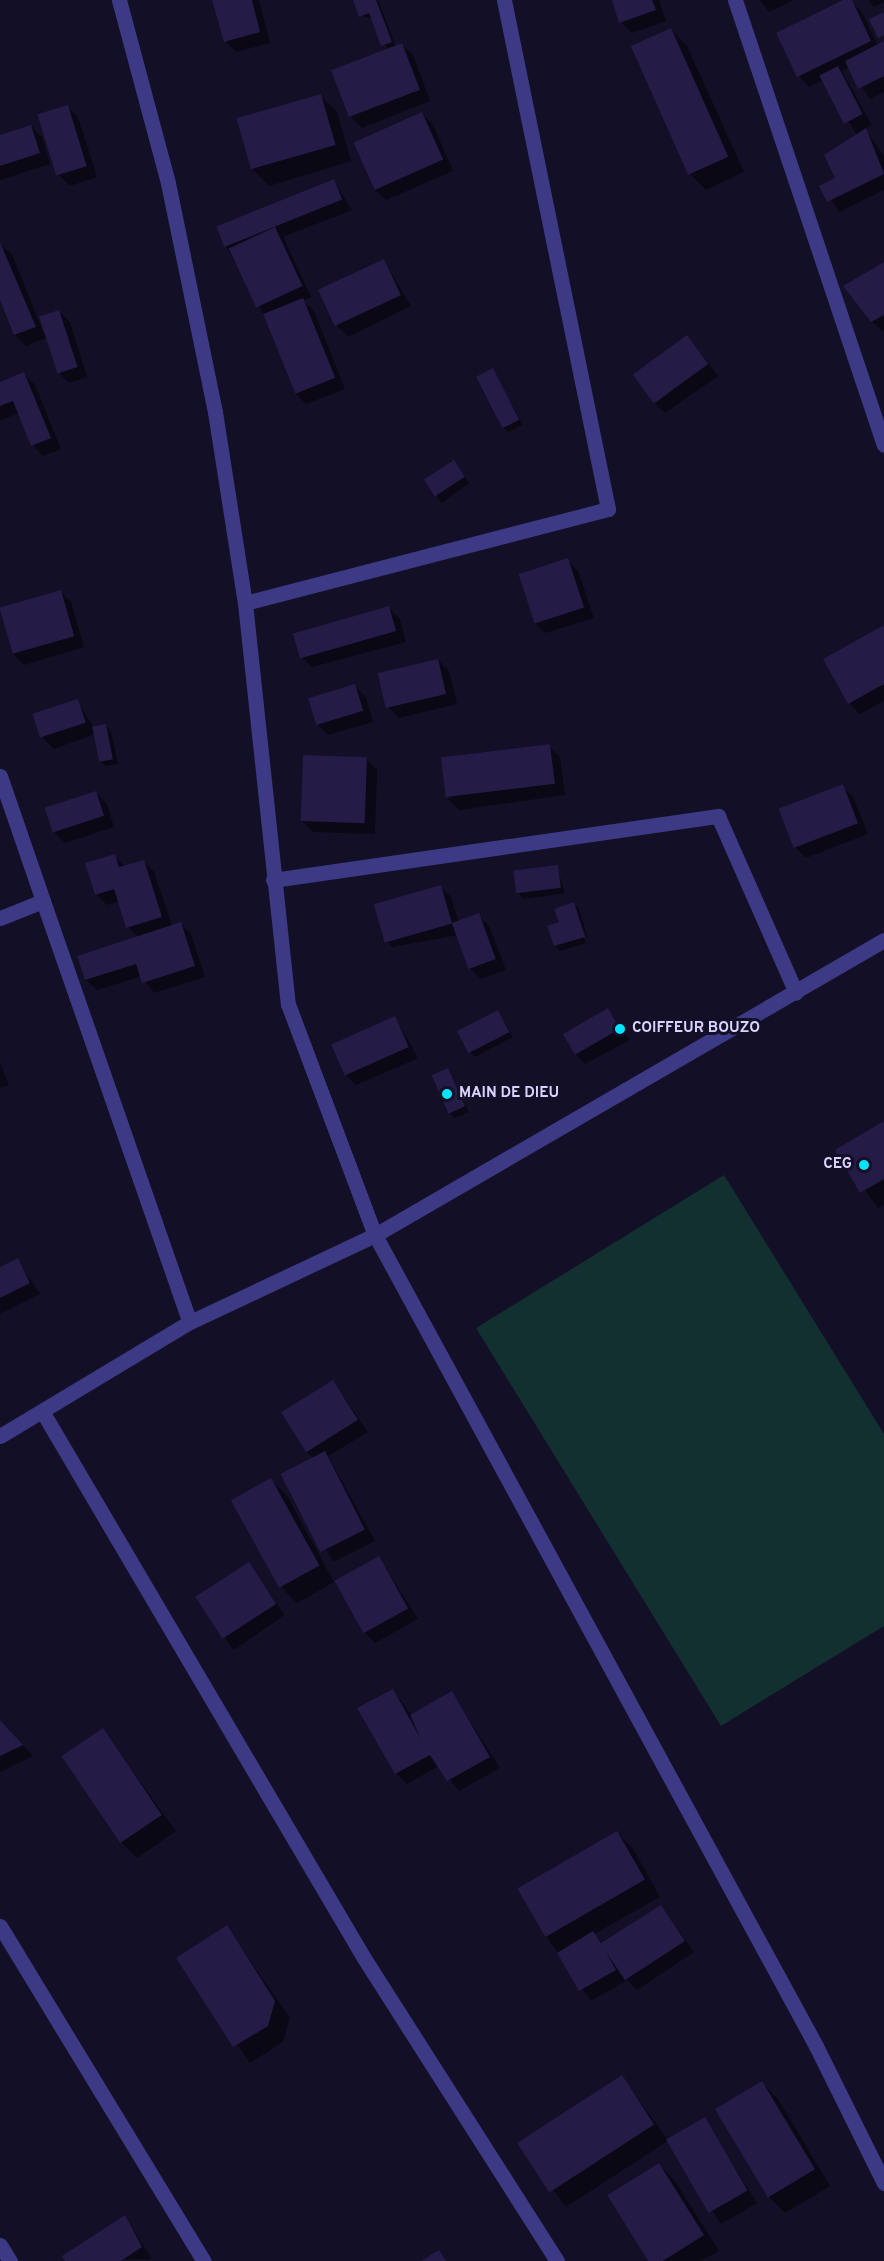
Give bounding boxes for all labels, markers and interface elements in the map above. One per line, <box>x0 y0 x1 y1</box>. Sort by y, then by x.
place label: COIFFEUR BOUZO <box>632 1020 760 1038</box>
marker: COIFFEUR BOUZO <box>613 1022 627 1036</box>
place label: MAIN DE DIEU <box>459 1085 559 1103</box>
marker: MAIN DE DIEU <box>440 1087 454 1101</box>
place label: CEG <box>823 1156 852 1174</box>
marker: CEG <box>857 1158 871 1172</box>

